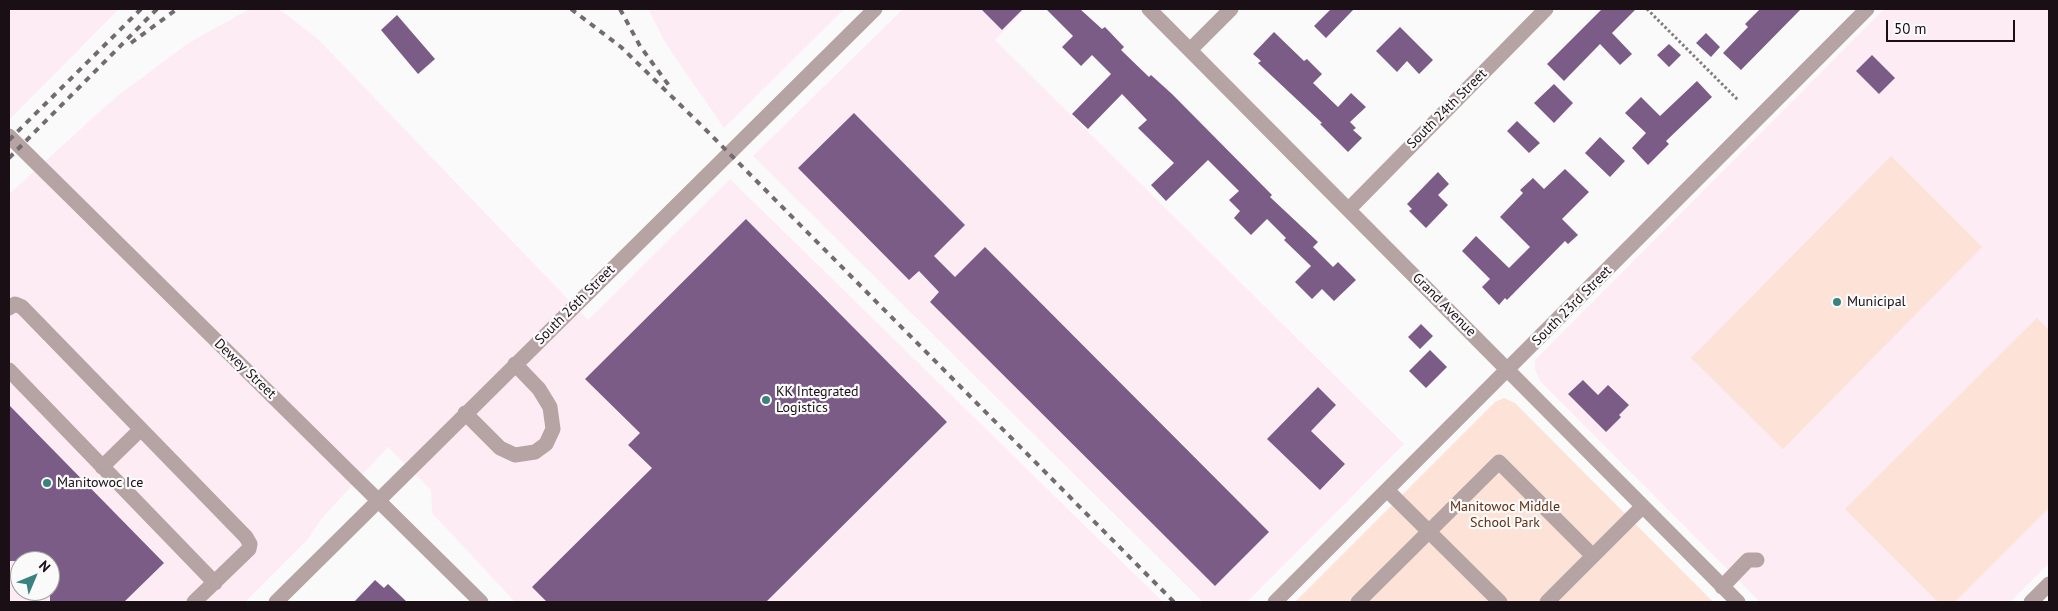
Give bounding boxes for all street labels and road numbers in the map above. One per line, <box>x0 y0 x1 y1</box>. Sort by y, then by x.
street label: South 24th Street <box>1404 66 1490 152</box>
street label: South 26th Street <box>532 262 618 348</box>
street label: South 23rd Street <box>1529 263 1615 349</box>
street label: Grand Avenue <box>1409 270 1479 340</box>
street label: Dewey Street <box>211 335 279 403</box>

